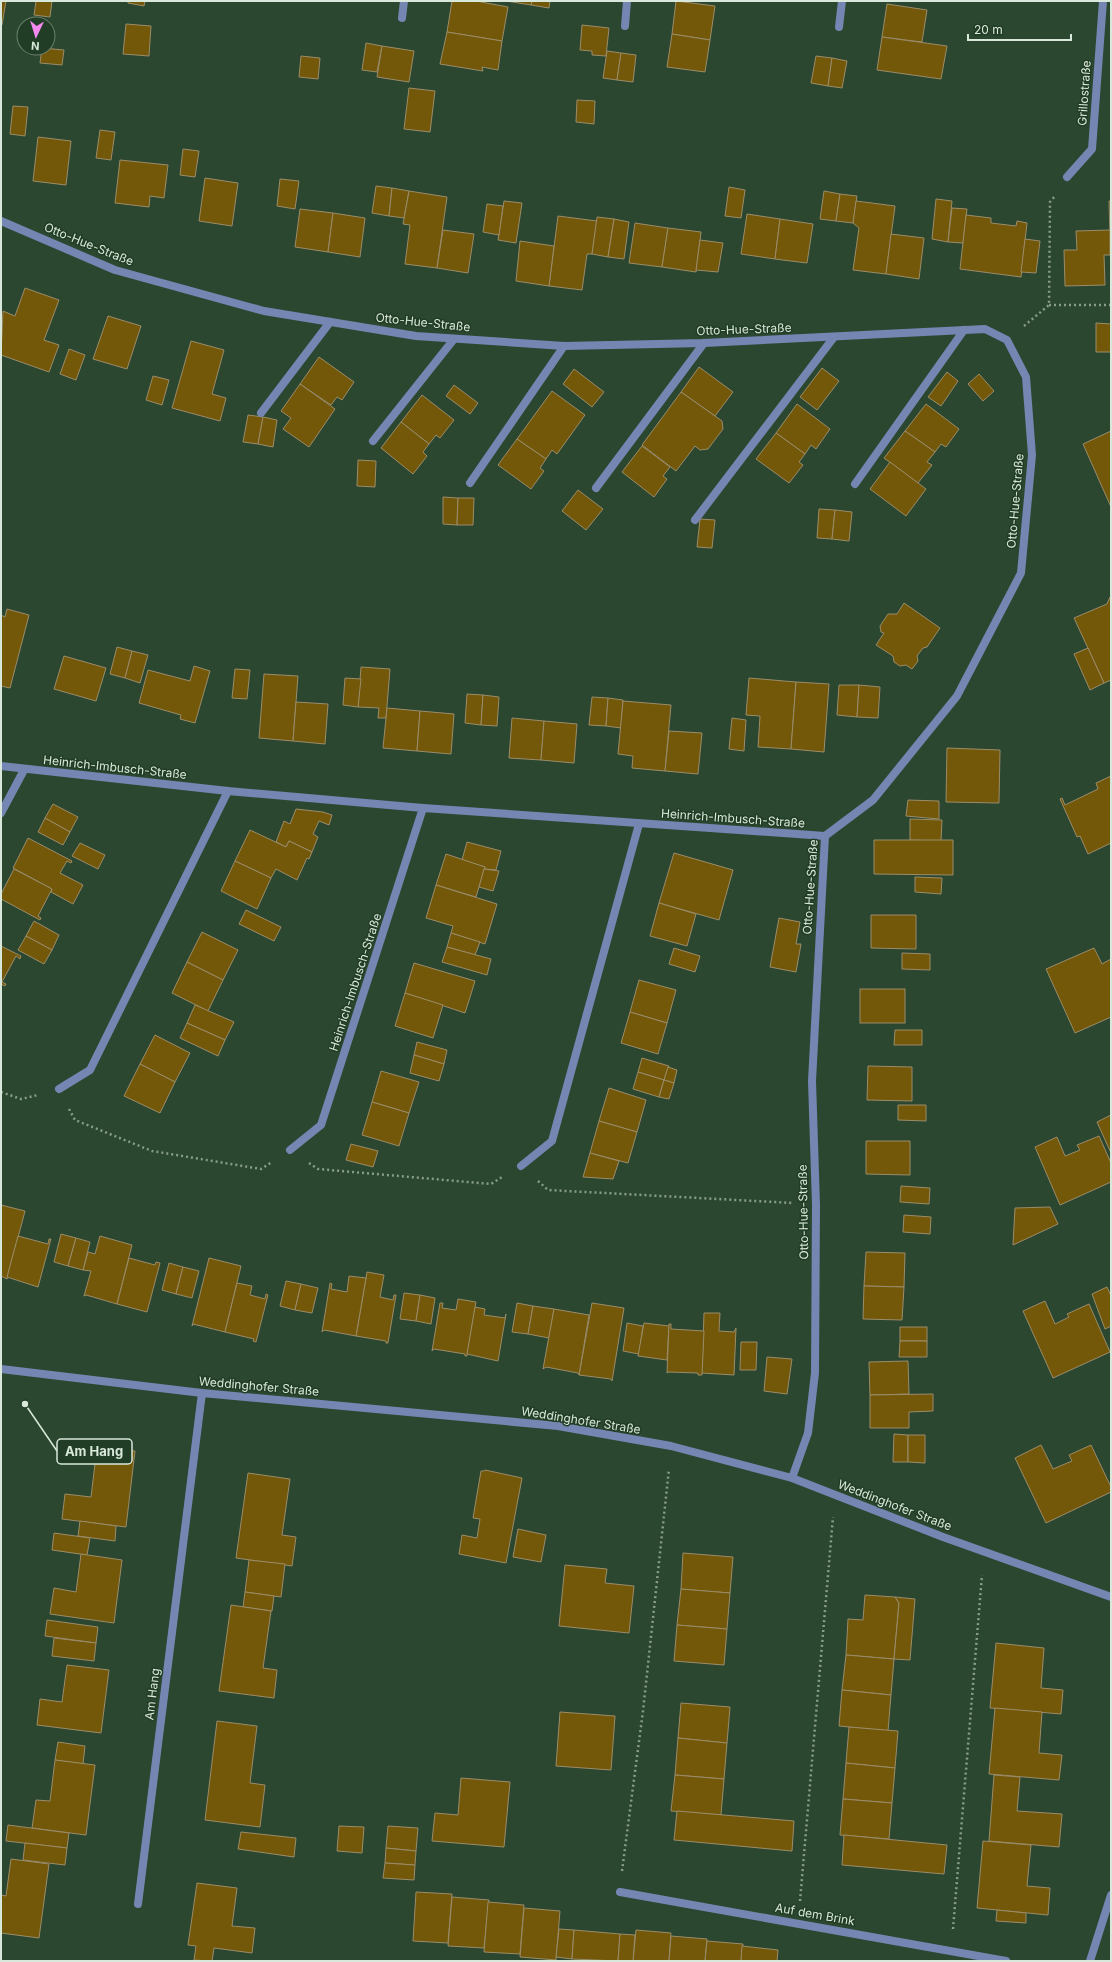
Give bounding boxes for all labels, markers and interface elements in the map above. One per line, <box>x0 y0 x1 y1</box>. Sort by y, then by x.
north arrow <box>16 16 56 56</box>
scale bar <box>968 16 1071 42</box>
text: 20 m <box>974 22 1003 37</box>
text: N <box>31 39 40 53</box>
street label: Grillostraße <box>1074 60 1094 126</box>
street label: Otto-Hue-Straße <box>42 219 136 269</box>
street label: Otto-Hue-Straße <box>375 310 471 334</box>
street label: Otto-Hue-Straße <box>696 320 792 338</box>
street label: Otto-Hue-Straße <box>1003 453 1027 549</box>
street label: Heinrich-Imbusch-Straße <box>42 752 188 782</box>
street label: Heinrich-Imbusch-Straße <box>661 805 805 831</box>
street label: Otto-Hue-Straße <box>799 839 821 935</box>
street label: Heinrich-Imbusch-Straße <box>326 911 384 1053</box>
street label: Otto-Hue-Straße <box>795 1164 811 1260</box>
street label: Weddinghofer Straße <box>198 1373 320 1399</box>
street label: Weddinghofer Straße <box>520 1403 642 1437</box>
callout: Am Hang <box>57 1439 132 1464</box>
text: Am Hang <box>65 1443 123 1459</box>
street label: Weddinghofer Straße <box>836 1476 954 1534</box>
street label: Am Hang <box>141 1667 163 1721</box>
street label: Auf dem Brink <box>774 1900 856 1928</box>

